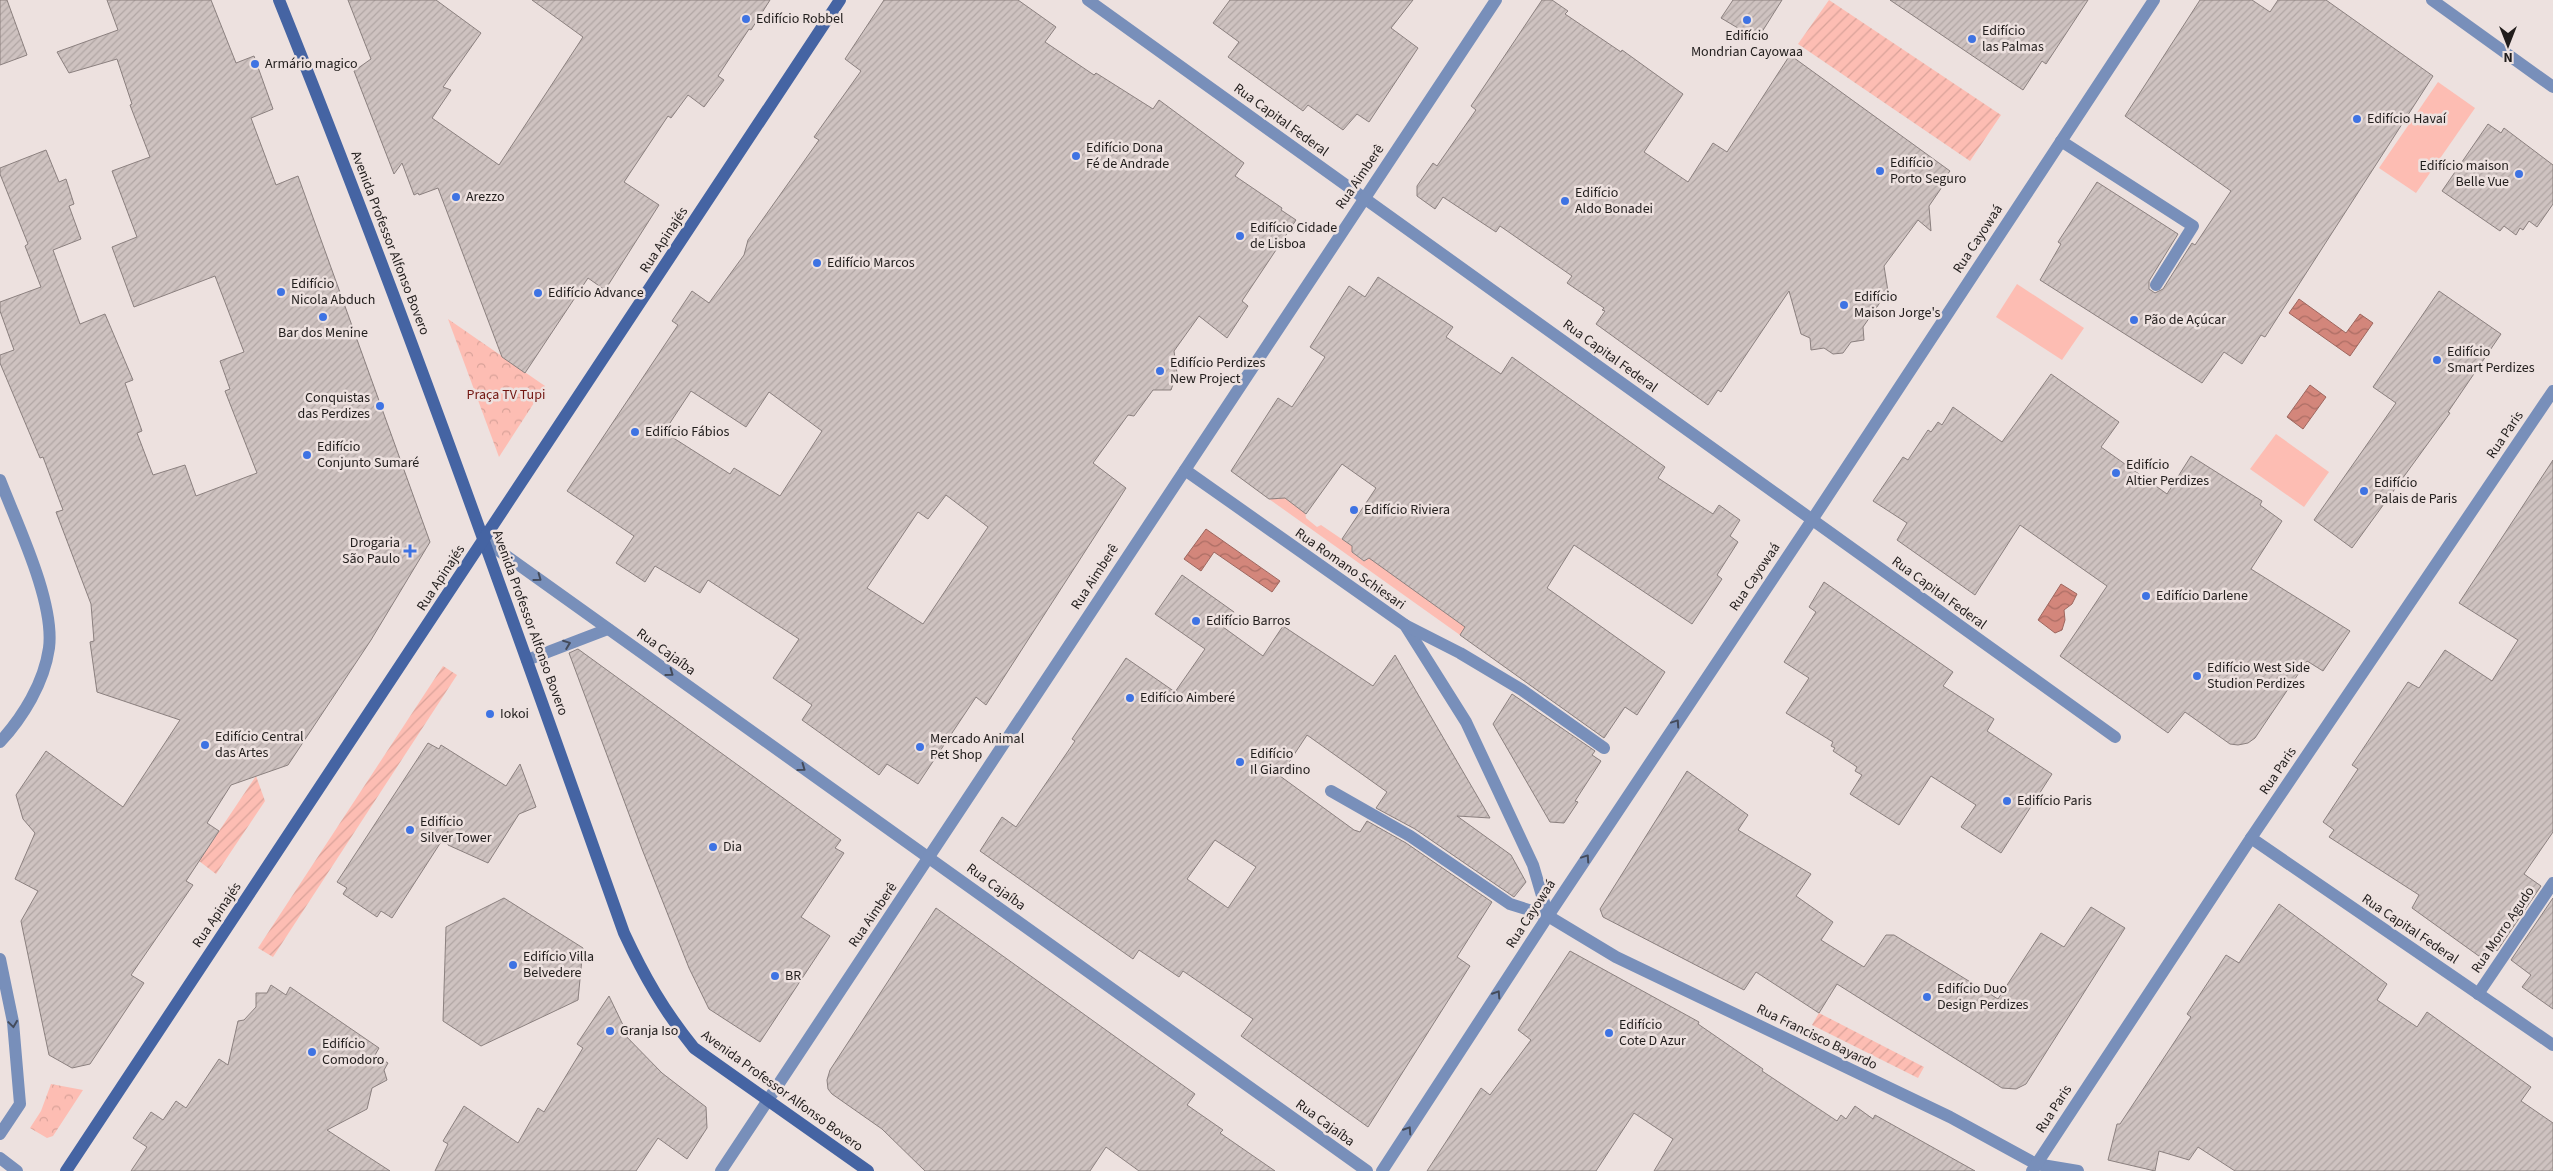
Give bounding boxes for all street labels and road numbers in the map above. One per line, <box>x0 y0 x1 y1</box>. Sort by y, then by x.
street label: Rua Capital Federal <box>1229 79 1333 162</box>
street label: Rua Aimberê <box>1331 141 1389 213</box>
street label: Avenida Professor Alfonso Bovero <box>346 148 434 338</box>
street label: Rua Cayowaá <box>1948 201 2008 277</box>
street label: Rua Apinajés <box>635 203 693 277</box>
street label: Rua Capital Federal <box>1558 315 1662 398</box>
street label: Rua Paris <box>2482 407 2528 463</box>
street label: Rua Romano Schiesari <box>1291 523 1409 615</box>
street label: Avenida Professor Alfonso Bovero <box>487 528 573 718</box>
street label: Rua Cayowaá <box>1725 539 1785 615</box>
street label: Rua Aimberê <box>1066 540 1124 614</box>
street label: Rua Apinajés <box>412 541 470 615</box>
street label: Rua Capital Federal <box>1887 552 1991 635</box>
street label: Rua Cajaíba <box>632 624 700 680</box>
street label: Rua Paris <box>2255 743 2301 799</box>
street label: Rua Cajaíba <box>962 859 1030 915</box>
street label: Rua Cayowaá <box>1501 876 1561 952</box>
street label: Rua Apinajés <box>188 878 246 952</box>
street label: Rua Aimberê <box>844 879 902 951</box>
street label: Rua Morro Agudo <box>2467 883 2539 977</box>
street label: Rua Capital Federal <box>2358 889 2463 969</box>
street label: Rua Francisco Bayardo <box>1753 999 1881 1075</box>
street label: Avenida Professor Alfonso Bovero <box>697 1025 867 1157</box>
street label: Rua Paris <box>2031 1081 2077 1137</box>
street label: Rua Cajaíba <box>1291 1095 1359 1151</box>

